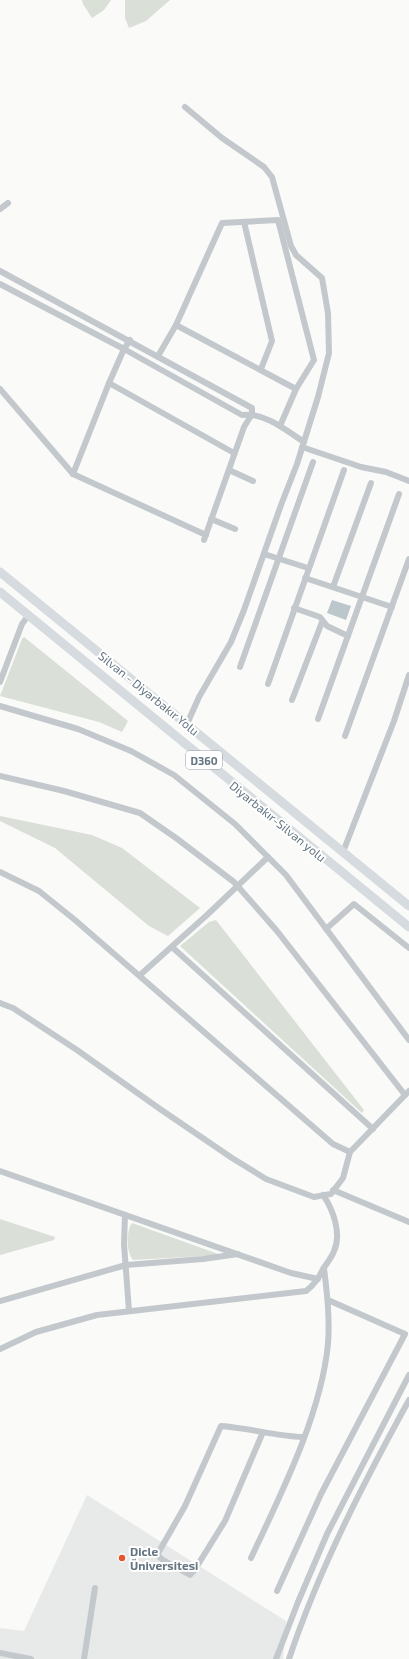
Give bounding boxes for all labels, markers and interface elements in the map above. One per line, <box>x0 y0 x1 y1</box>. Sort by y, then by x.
street label: Silvan - Diyarbakır Yolu <box>96 648 202 738</box>
road number: D360 <box>186 751 222 769</box>
street label: Diyarbakır-Silvan yolu <box>227 778 329 864</box>
place label: Dicle Üniversitesi <box>130 1544 198 1572</box>
marker: Dicle Üniversitesi <box>117 1553 127 1563</box>

